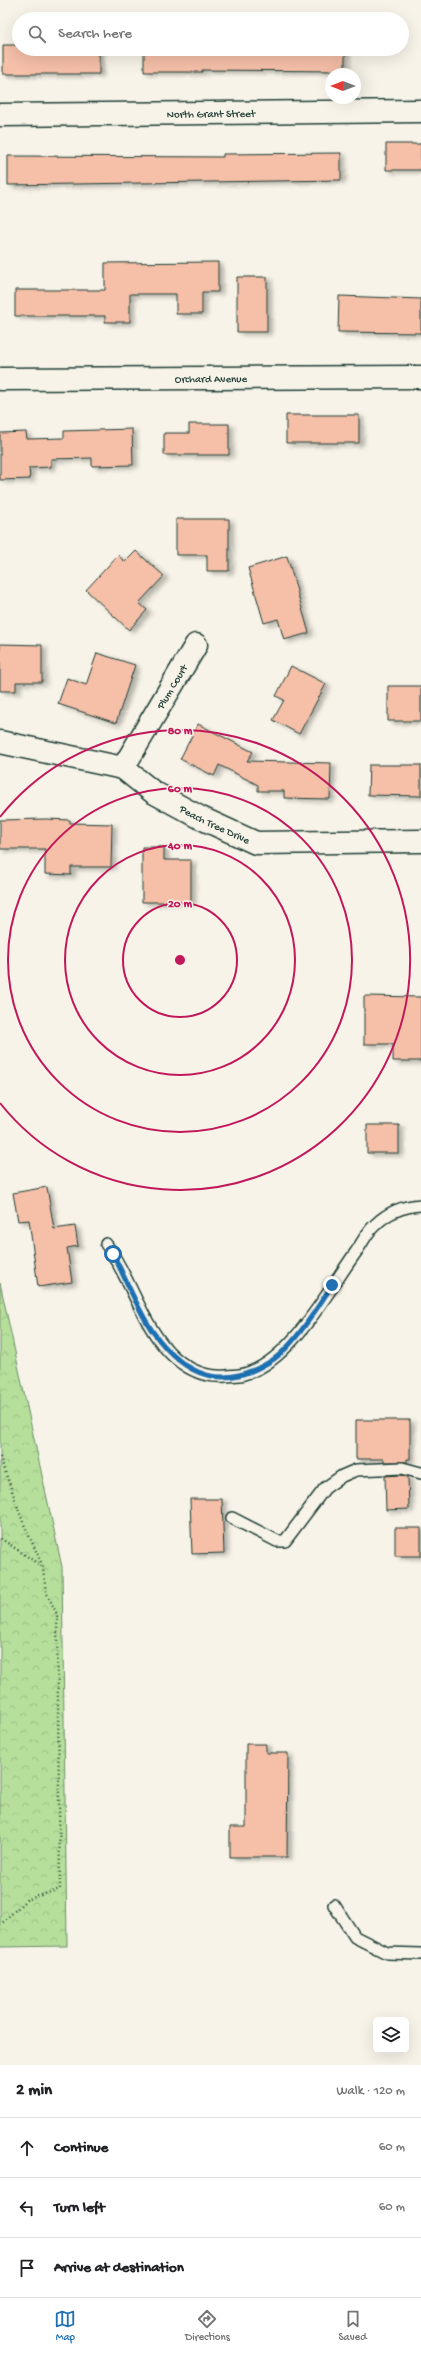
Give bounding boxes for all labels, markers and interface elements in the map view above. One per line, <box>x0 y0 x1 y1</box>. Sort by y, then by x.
search box <box>12 12 409 56</box>
icon: search <box>26 23 48 45</box>
text: Search here <box>58 25 132 43</box>
north arrow <box>325 68 361 104</box>
street label: North Grant Street <box>167 109 257 121</box>
street label: Orchard Avenue <box>175 374 248 386</box>
street label: Plum Court <box>155 662 192 712</box>
text: 80 m <box>168 725 193 739</box>
text: 60 m <box>168 783 193 797</box>
street label: Peach Tree Drive <box>176 803 252 848</box>
text: 40 m <box>167 840 192 854</box>
text: 20 m <box>168 898 193 912</box>
centre of rings <box>173 953 187 967</box>
route start <box>104 1245 122 1263</box>
route end <box>323 1276 341 1294</box>
map controls <box>373 2017 409 2053</box>
button: layers <box>373 2017 409 2053</box>
text: 2 min <box>16 2081 52 2101</box>
text: Walk · 120 m <box>337 2084 405 2099</box>
icon: ahead <box>16 2137 38 2159</box>
text: Continue <box>54 2139 108 2157</box>
text: 60 m <box>379 2140 405 2155</box>
icon: left <box>16 2197 38 2219</box>
text: Turn left <box>54 2199 105 2217</box>
text: 60 m <box>379 2200 405 2215</box>
icon: arrive <box>16 2257 38 2279</box>
text: Arrive at destination <box>54 2259 184 2277</box>
tab: Map <box>54 2308 76 2344</box>
tab: Directions <box>185 2308 230 2344</box>
tab: Saved <box>338 2308 367 2344</box>

